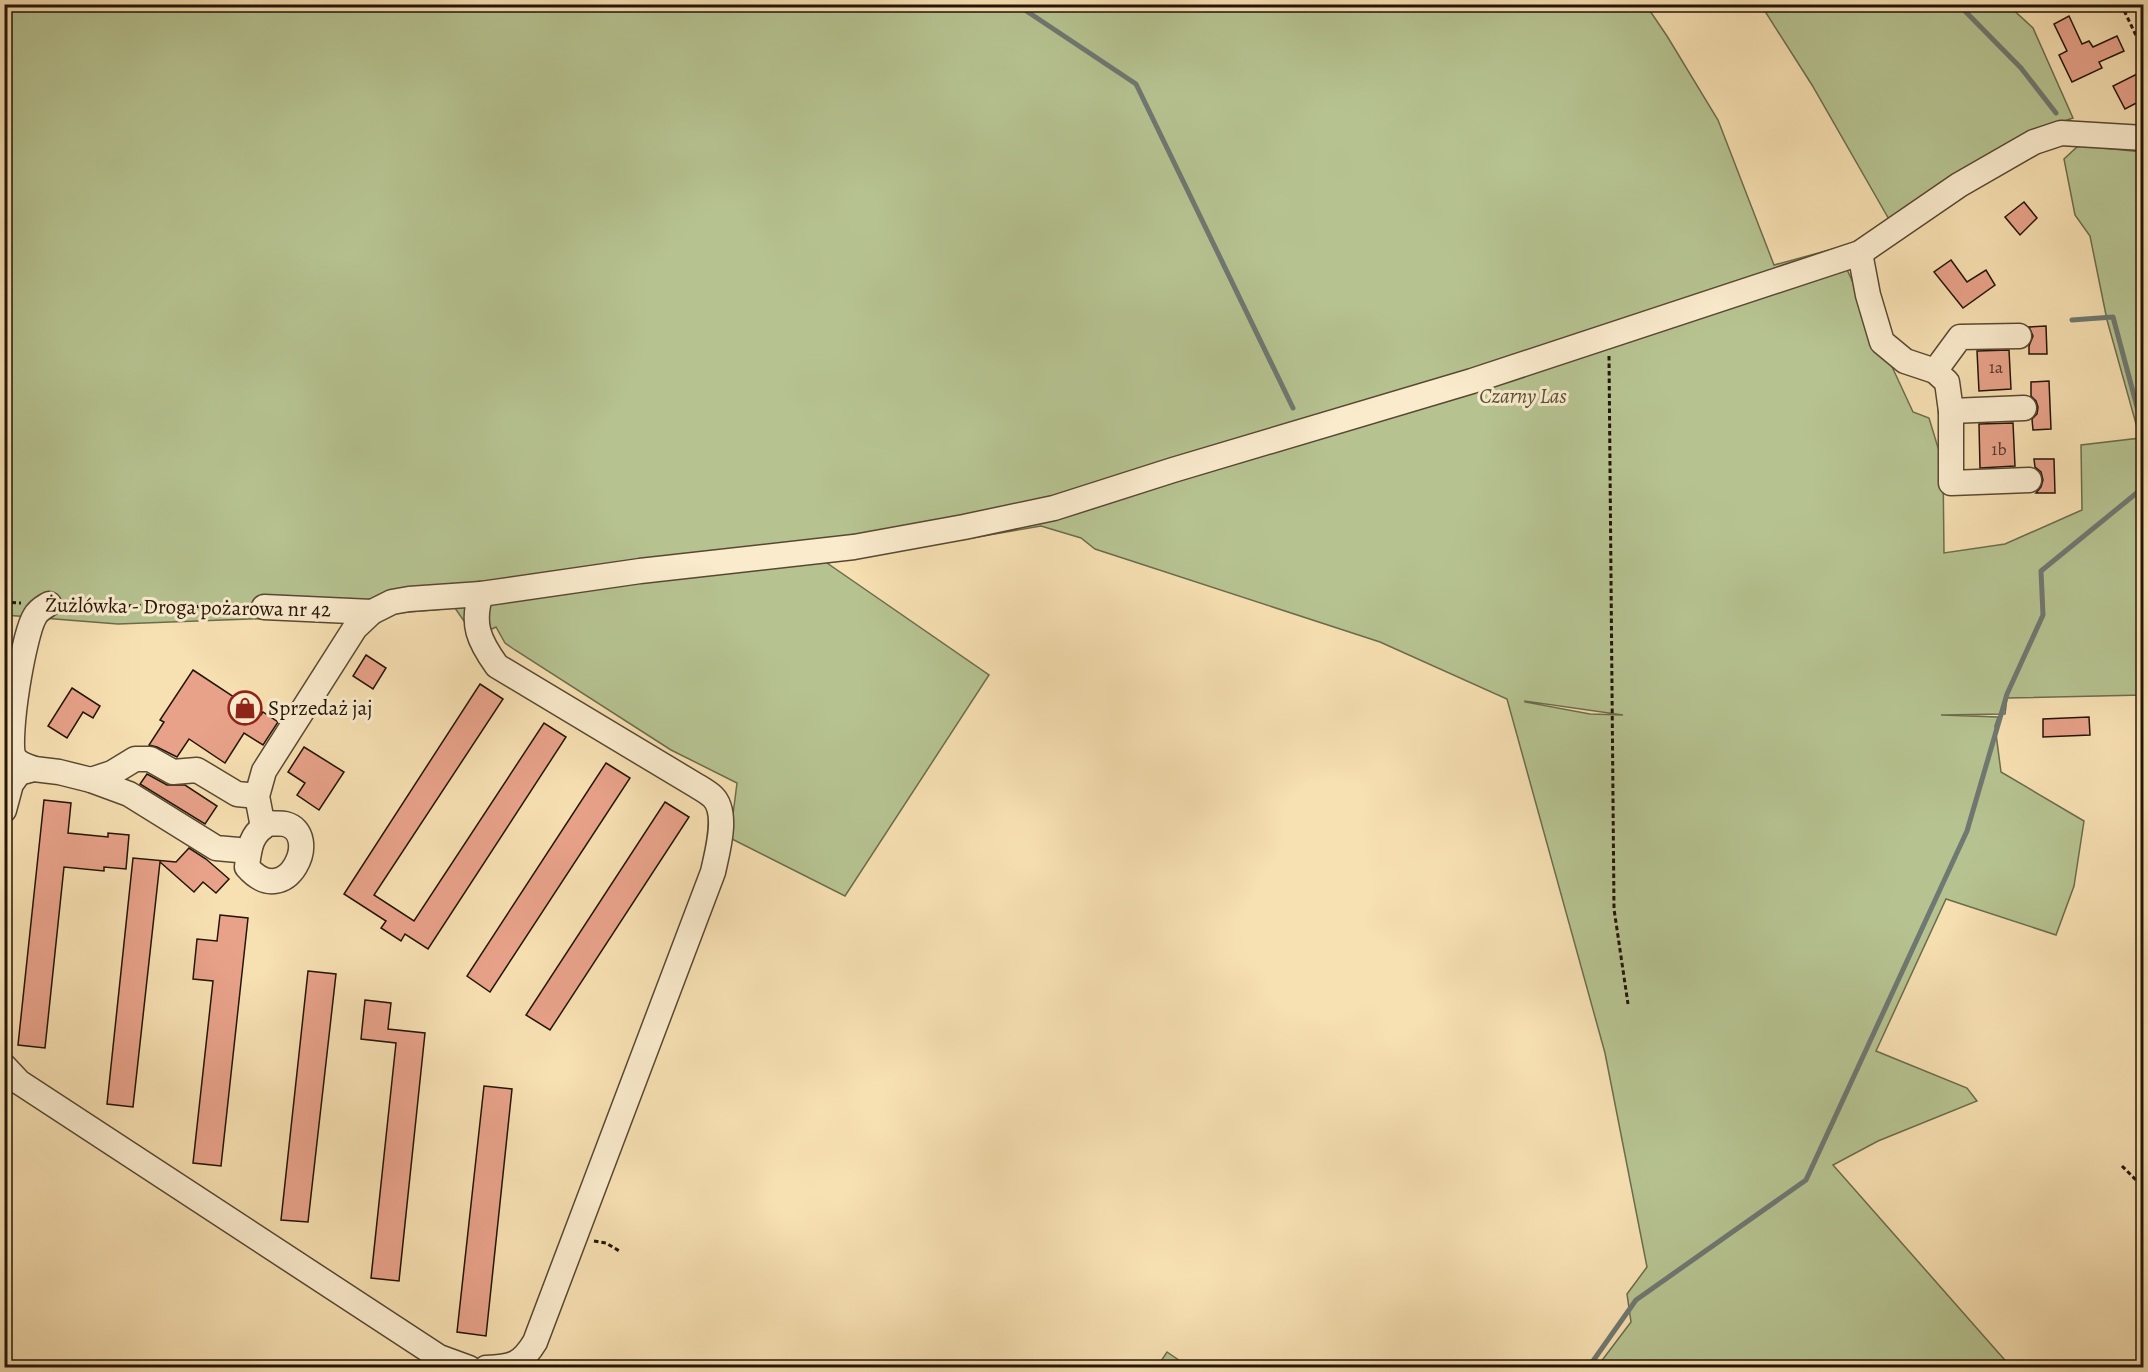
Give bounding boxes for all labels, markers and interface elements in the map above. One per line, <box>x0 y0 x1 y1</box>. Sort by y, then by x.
house number: 1a <box>1989 355 2004 379</box>
park label: Czarny Las <box>1479 382 1567 410</box>
house number: 1b <box>1991 437 2007 461</box>
street label: Żużlówka - Droga pożarowa nr 42 <box>45 591 331 623</box>
shop icon: Sprzedaż jaj <box>227 690 263 726</box>
place label: Sprzedaż jaj <box>268 694 373 722</box>

